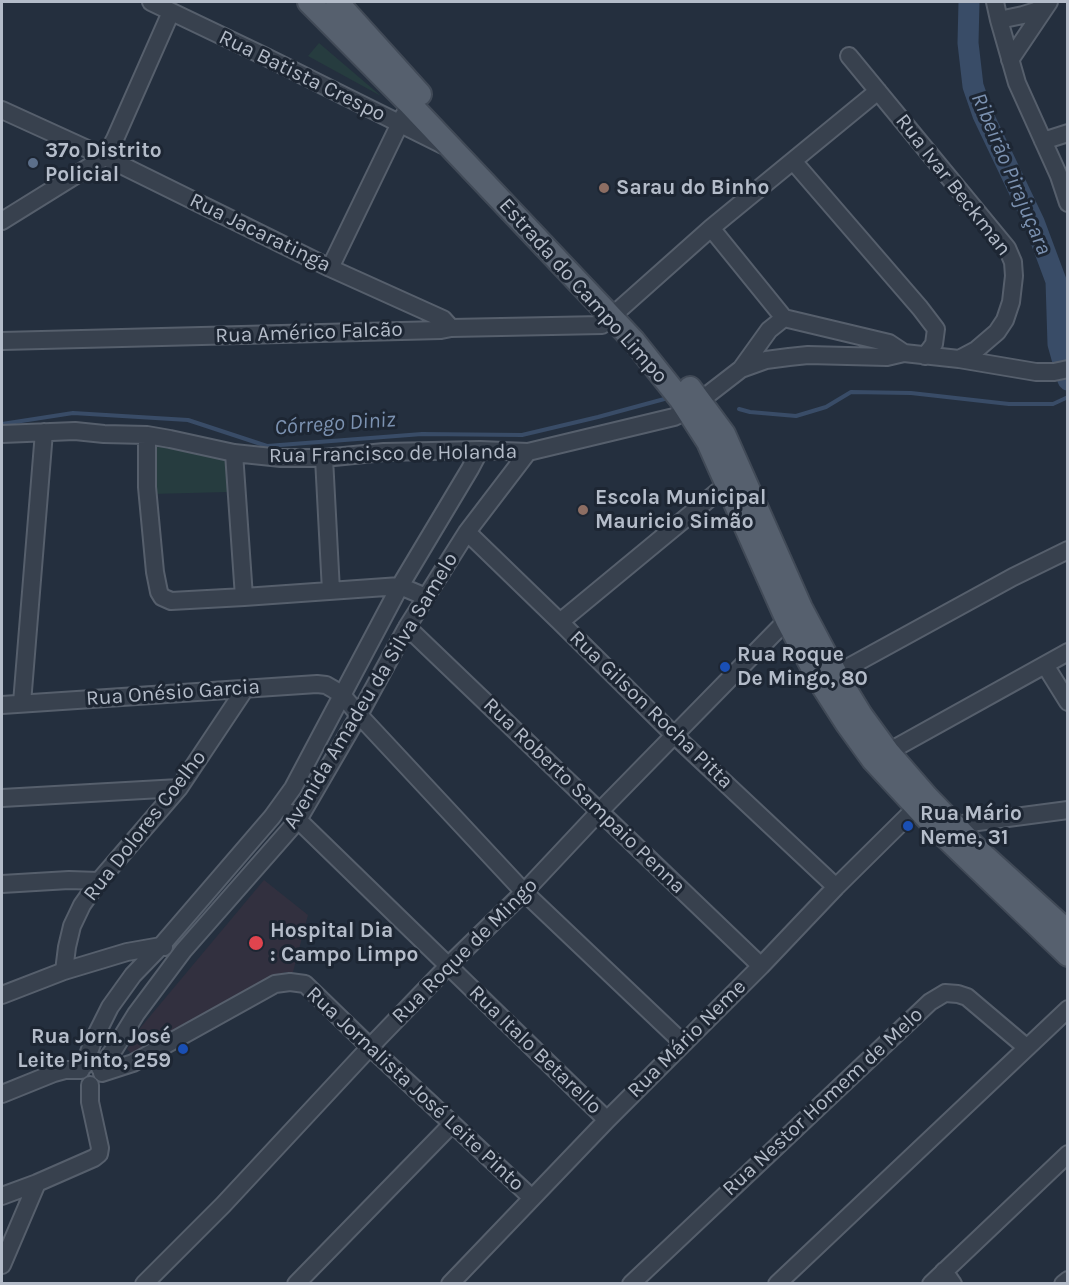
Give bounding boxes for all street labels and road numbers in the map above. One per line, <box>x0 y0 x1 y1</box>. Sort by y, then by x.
street label: Rua Batista Crespo <box>215 25 389 127</box>
street label: Rua Ivar Beckman <box>890 109 1016 261</box>
street label: Rua Jacaratinga <box>185 188 335 278</box>
street label: Estrada do Campo Limpo <box>493 193 673 389</box>
street label: Rua Américo Falcão <box>215 317 403 349</box>
street label: Rua Francisco de Holanda <box>269 439 517 469</box>
street label: Avenida Amadeu da Silva Samelo <box>278 548 464 834</box>
street label: Rua Gilson Rocha Pitta <box>564 625 738 795</box>
street label: Rua Onésio Garcia <box>85 674 261 712</box>
street label: Rua Roberto Sampaio Penna <box>478 693 690 899</box>
street label: Rua Dolores Coelho <box>78 746 212 906</box>
street label: Rua Roque de Mingo <box>387 873 543 1029</box>
street label: Rua Mário Neme <box>622 974 752 1104</box>
street label: Rua Italo Betarello <box>463 980 607 1120</box>
street label: Rua Jornalista José Leite Pinto <box>301 981 529 1197</box>
street label: Rua Nestor Homem de Melo <box>718 1002 928 1202</box>

